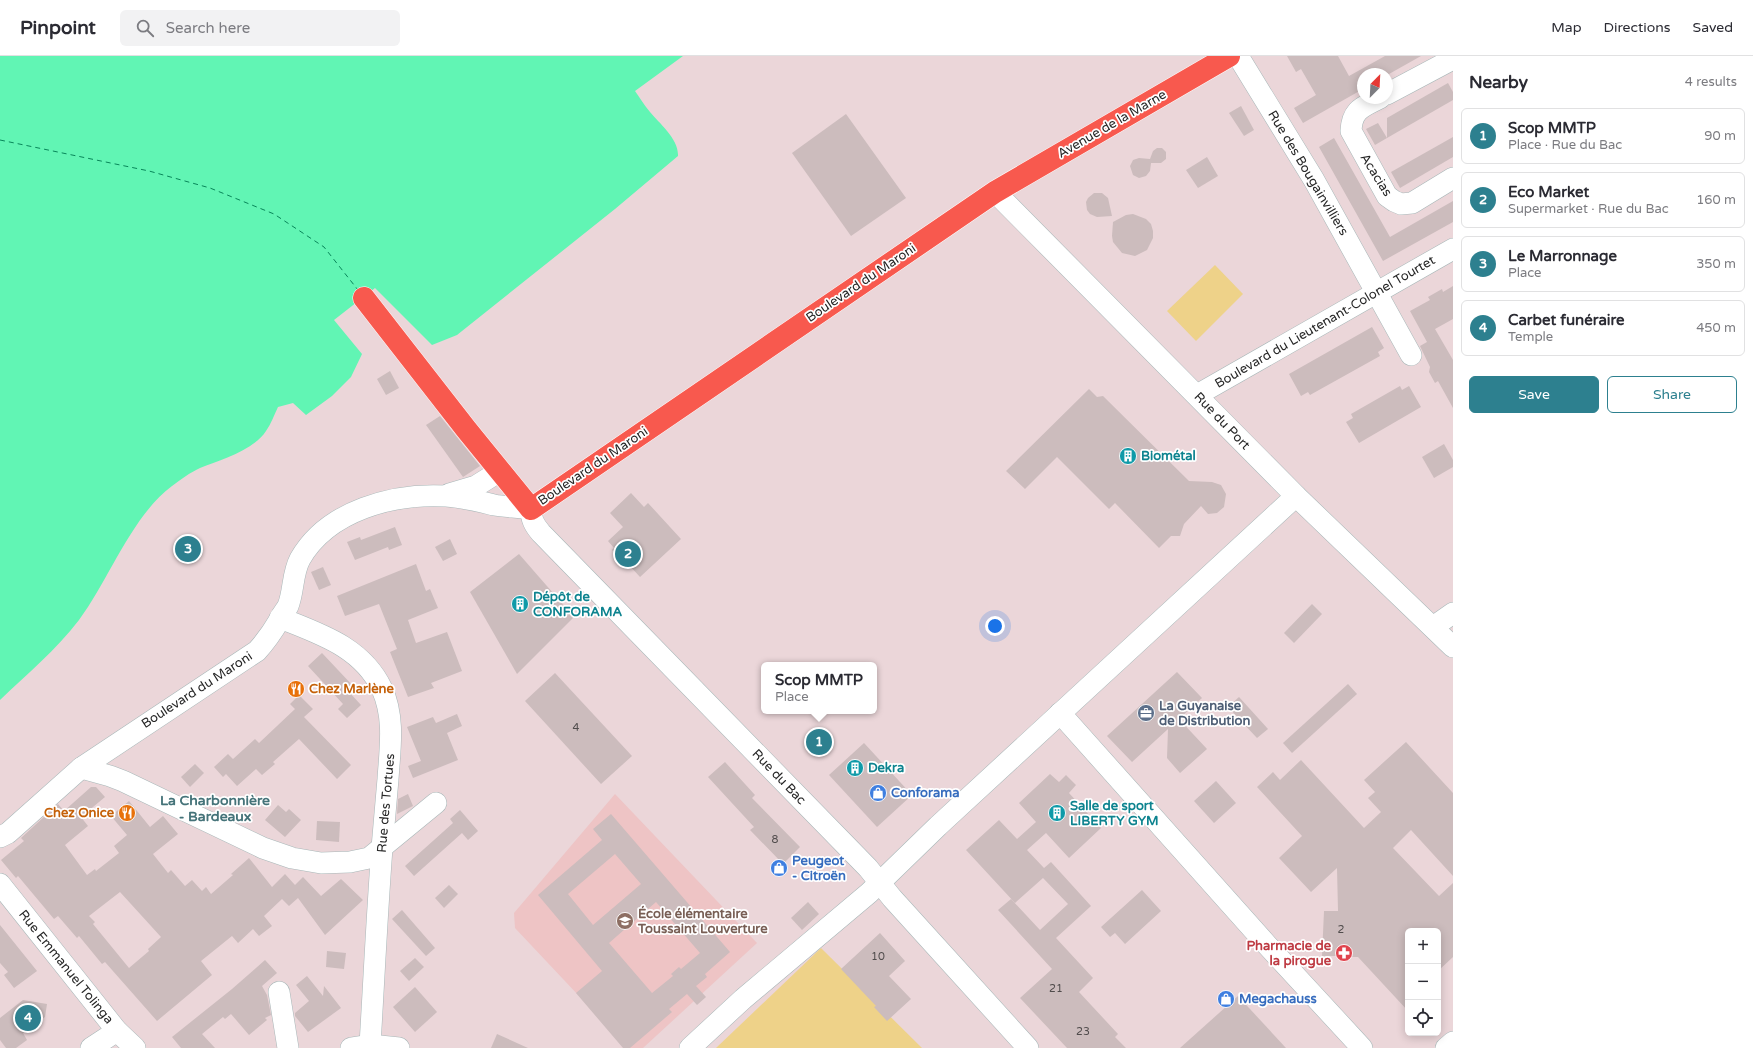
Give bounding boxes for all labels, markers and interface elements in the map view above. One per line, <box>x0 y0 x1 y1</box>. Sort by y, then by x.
search box <box>120 10 400 46</box>
text: Pinpoint <box>20 17 96 39</box>
icon: search <box>134 17 156 39</box>
text: Search here <box>166 19 250 37</box>
text: Map <box>1551 19 1582 36</box>
text: Directions <box>1604 19 1671 36</box>
text: Saved <box>1693 19 1733 36</box>
north arrow <box>1357 68 1393 104</box>
text: Nearby <box>1469 72 1528 93</box>
text: 4 results <box>1685 74 1737 90</box>
street label: Avenue de la Marne <box>1055 86 1169 162</box>
street label: Rue des Bougainvilliers <box>1264 108 1352 238</box>
text: Scop MMTP <box>1508 119 1596 137</box>
text: 1 <box>1479 128 1487 144</box>
text: 90 m <box>1704 128 1736 144</box>
text: Place · Rue du Bac <box>1508 137 1622 153</box>
street label: Acacias <box>1357 151 1395 199</box>
text: Eco Market <box>1508 183 1589 201</box>
text: 2 <box>1479 192 1487 208</box>
text: 160 m <box>1696 192 1736 208</box>
text: Supermarket · Rue du Bac <box>1508 201 1669 217</box>
street label: Boulevard du Maroni <box>803 240 919 326</box>
text: Le Marronnage <box>1508 247 1617 265</box>
street label: Boulevard du Lieutenant-Colonel Tourtet <box>1212 252 1438 392</box>
text: 3 <box>1479 256 1487 272</box>
text: 350 m <box>1696 256 1736 272</box>
text: Place <box>1508 265 1541 281</box>
text: Carbet funéraire <box>1508 311 1625 329</box>
text: 4 <box>1479 320 1487 336</box>
text: 450 m <box>1696 320 1736 336</box>
text: Temple <box>1508 329 1553 345</box>
button: Save <box>1469 376 1599 413</box>
button: Share <box>1607 376 1737 413</box>
street label: Rue du Port <box>1191 389 1253 453</box>
street label: Boulevard du Maroni <box>535 423 651 509</box>
building icon: Biométal <box>1118 446 1138 466</box>
place label: Biométal <box>1141 448 1196 464</box>
pin: 3 <box>175 534 201 564</box>
pin: 2 <box>615 539 641 569</box>
place label: Dépôt de CONFORAMA <box>533 589 622 620</box>
building icon: Dépôt de CONFORAMA <box>510 594 530 614</box>
your location <box>985 616 1005 636</box>
street label: Boulevard du Maroni <box>139 648 255 732</box>
popup <box>761 662 877 714</box>
text: Scop MMTP <box>775 671 863 689</box>
restaurant icon: Chez Marlène <box>286 679 306 699</box>
place label: Chez Marlène <box>309 681 395 697</box>
text: Place <box>775 689 809 705</box>
place label: La Guyanaise de Distribution <box>1159 698 1250 729</box>
office icon: La Guyanaise de Distribution <box>1136 703 1156 723</box>
house number: 4 <box>573 721 580 734</box>
pin: 1 <box>806 727 832 757</box>
street label: Rue du Bac <box>749 746 809 808</box>
street label: Rue des Tortues <box>374 753 398 853</box>
building icon: Dekra <box>845 758 865 778</box>
place label: Dekra <box>868 760 904 776</box>
shop icon: Conforama <box>868 783 888 803</box>
place label: Conforama <box>891 785 960 801</box>
district label: La Charbonnière - Bardeaux <box>160 792 270 825</box>
place label: Salle de sport LIBERTY GYM <box>1070 798 1159 829</box>
restaurant icon: Chez Onice <box>117 803 137 823</box>
building icon: Salle de sport LIBERTY GYM <box>1047 803 1067 823</box>
place label: Chez Onice <box>44 805 115 821</box>
house number: 8 <box>772 833 779 846</box>
place label: Peugeot - Citroën <box>792 853 846 884</box>
shop icon: Peugeot - Citroën <box>769 858 789 878</box>
place label: École élémentaire Toussaint Louverture <box>637 905 768 937</box>
street label: Rue Emmanuel Tolinga <box>15 907 117 1027</box>
school or university icon: École élémentaire Toussaint Louverture <box>615 911 635 931</box>
house number: 2 <box>1338 923 1345 936</box>
map controls <box>1405 928 1441 1036</box>
button: + <box>1405 928 1441 964</box>
place label: Pharmacie de la pirogue <box>1246 938 1332 969</box>
pharmacy icon: Pharmacie de la pirogue <box>1334 943 1354 963</box>
house number: 10 <box>871 950 885 963</box>
button: − <box>1405 964 1441 1000</box>
house number: 21 <box>1049 982 1063 995</box>
shop icon: Megachauss <box>1216 989 1236 1009</box>
place label: Megachauss <box>1239 991 1317 1007</box>
button: locate <box>1405 1000 1441 1036</box>
pin: 4 <box>15 1003 41 1033</box>
house number: 23 <box>1076 1025 1090 1038</box>

